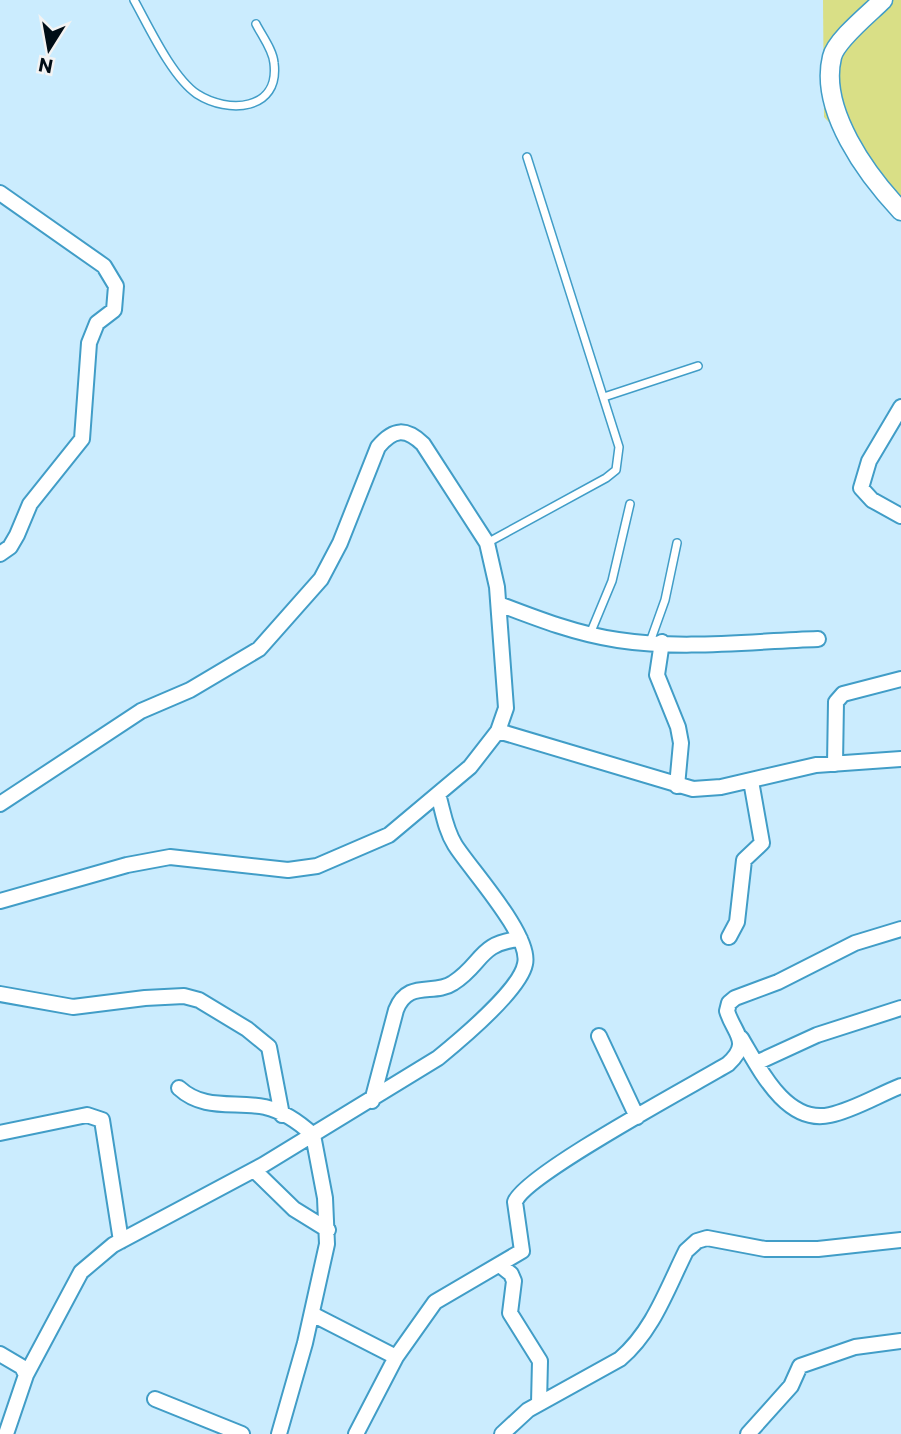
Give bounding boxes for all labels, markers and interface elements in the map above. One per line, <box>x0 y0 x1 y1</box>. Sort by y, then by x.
north arrow <box>14 14 84 84</box>
text: N <box>36 54 55 79</box>

